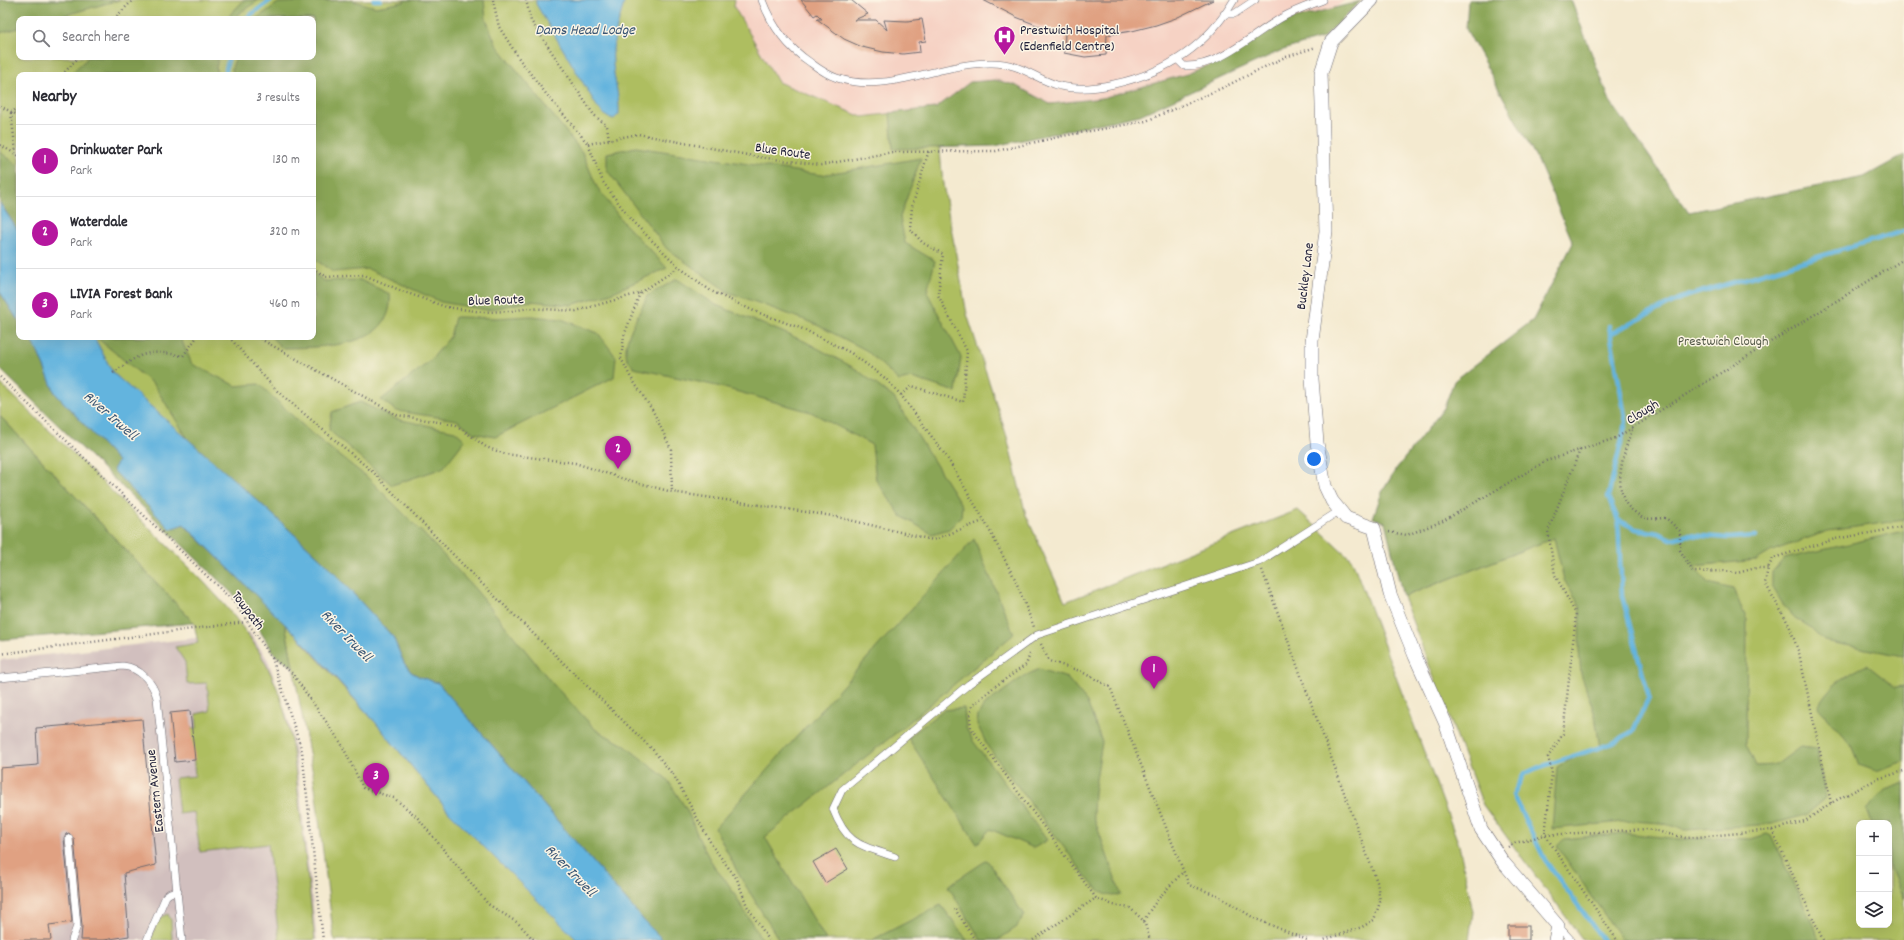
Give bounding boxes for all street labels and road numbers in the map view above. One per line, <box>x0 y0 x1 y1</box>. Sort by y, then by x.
street label: Blue Route <box>754 138 812 166</box>
street label: Buckley Lane <box>1292 242 1320 311</box>
street label: Blue Route <box>468 290 524 312</box>
street label: Clough <box>1623 395 1663 430</box>
street label: Towpath <box>226 588 269 635</box>
street label: Eastern Avenue <box>142 748 170 833</box>

